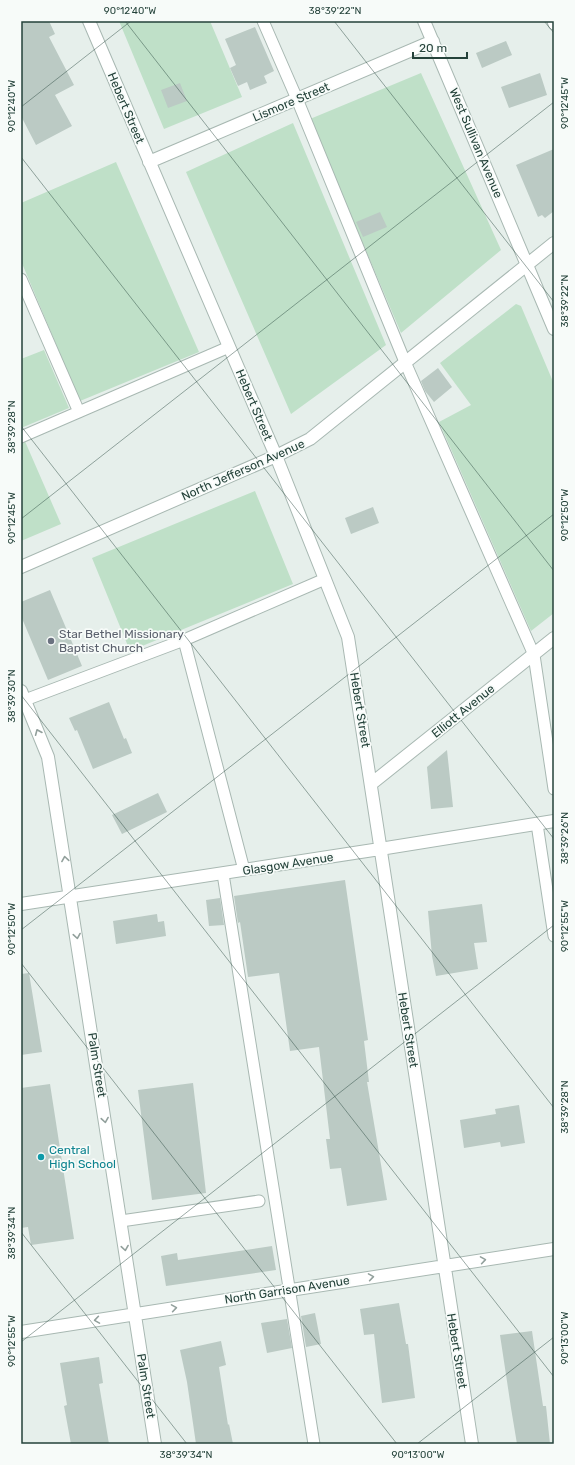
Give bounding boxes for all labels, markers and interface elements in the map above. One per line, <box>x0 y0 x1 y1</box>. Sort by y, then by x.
text: 90°12'40"W <box>104 5 156 17</box>
text: 38°39'22"N <box>309 5 361 17</box>
scale bar <box>413 34 467 60</box>
text: 20 m <box>419 41 447 55</box>
street label: Hebert Street <box>105 70 147 146</box>
text: 90°12'45"W <box>559 77 571 129</box>
street label: Lismore Street <box>250 79 332 124</box>
text: 90°12'40"W <box>6 80 18 132</box>
street label: West Sullivan Avenue <box>446 86 506 200</box>
text: 38°39'22"N <box>559 275 571 327</box>
street label: Hebert Street <box>233 367 275 443</box>
text: 38°39'28"N <box>6 400 18 454</box>
street label: North Jefferson Avenue <box>179 436 307 504</box>
text: 90°12'50"W <box>559 489 571 541</box>
text: 90°12'45"W <box>6 492 18 544</box>
place label: Star Bethel Missionary Baptist Church <box>59 627 184 655</box>
marker: Star Bethel Missionary Baptist Church <box>46 636 56 646</box>
text: 38°39'30"N <box>6 669 18 723</box>
street label: Hebert Street <box>347 671 373 749</box>
street label: Elliott Avenue <box>429 681 497 741</box>
one-way arrow <box>35 729 43 737</box>
text: 38°39'26"N <box>559 812 571 864</box>
street label: Glasgow Avenue <box>242 850 335 878</box>
one-way arrow <box>61 856 70 862</box>
text: 90°12'55"W <box>559 900 571 952</box>
text: 90°12'50"W <box>6 903 18 955</box>
one-way arrow <box>72 933 81 939</box>
street label: Hebert Street <box>395 991 421 1069</box>
street label: Palm Street <box>85 1032 109 1099</box>
text: 38°39'28"N <box>559 1080 571 1134</box>
one-way arrow <box>100 1116 109 1123</box>
place label: Central High School <box>49 1143 116 1171</box>
marker: Central High School <box>36 1152 46 1162</box>
text: 38°39'34"N <box>6 1206 18 1260</box>
one-way arrow <box>120 1245 129 1251</box>
one-way arrow <box>479 1256 486 1265</box>
street label: North Garrison Avenue <box>223 1273 351 1307</box>
one-way arrow <box>368 1273 374 1282</box>
one-way arrow <box>170 1304 177 1312</box>
text: 90°13'00"W <box>559 1311 571 1365</box>
street label: Hebert Street <box>444 1312 470 1390</box>
text: 90°12'55"W <box>6 1315 18 1367</box>
one-way arrow <box>93 1315 100 1324</box>
street label: Palm Street <box>134 1353 158 1420</box>
text: 38°39'34"N <box>159 1449 213 1461</box>
text: 90°13'00"W <box>391 1449 445 1461</box>

